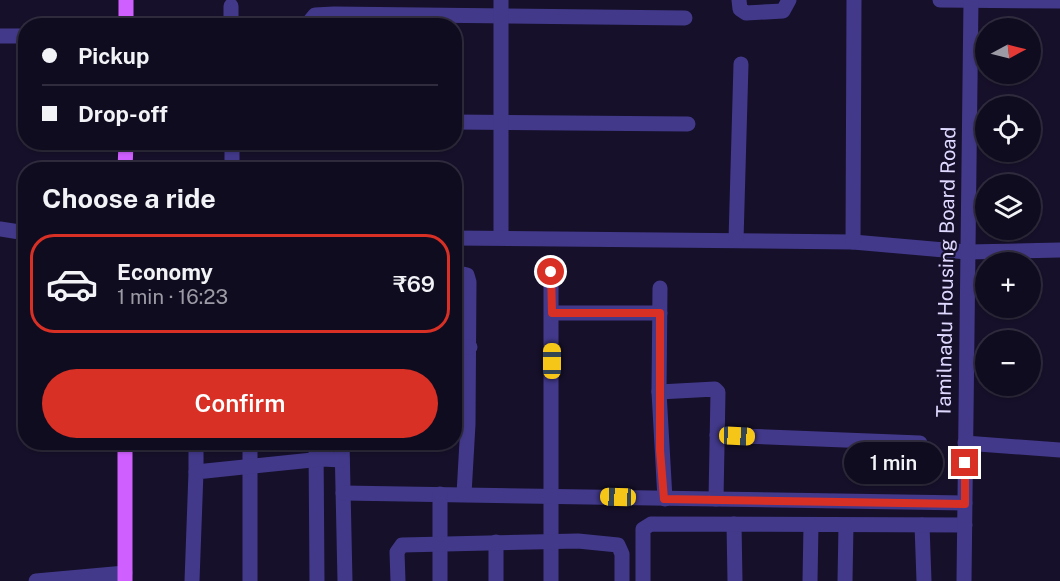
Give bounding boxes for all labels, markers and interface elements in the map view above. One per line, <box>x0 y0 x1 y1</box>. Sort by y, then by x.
north arrow <box>975 18 1041 84</box>
map controls <box>975 18 1041 396</box>
text: Pickup <box>78 43 149 69</box>
button: locate <box>975 96 1041 162</box>
text: Drop-off <box>78 101 168 127</box>
street label: Tamilnadu Housing Board Road <box>931 126 961 418</box>
button: layers <box>975 174 1041 240</box>
text: Choose a ride <box>42 182 216 214</box>
button: + <box>975 252 1041 318</box>
icon: car <box>45 257 99 311</box>
route start <box>537 258 564 285</box>
text: Economy <box>117 259 213 285</box>
text: ₹69 <box>393 271 435 297</box>
text: 1 min · 16:23 <box>117 285 228 309</box>
button: − <box>975 330 1041 396</box>
car <box>543 343 561 379</box>
button: Confirm <box>42 369 438 438</box>
car <box>719 426 755 446</box>
callout: 1 min <box>845 442 944 484</box>
route end <box>951 449 978 476</box>
text: 1 min <box>870 451 917 475</box>
car <box>600 487 636 507</box>

